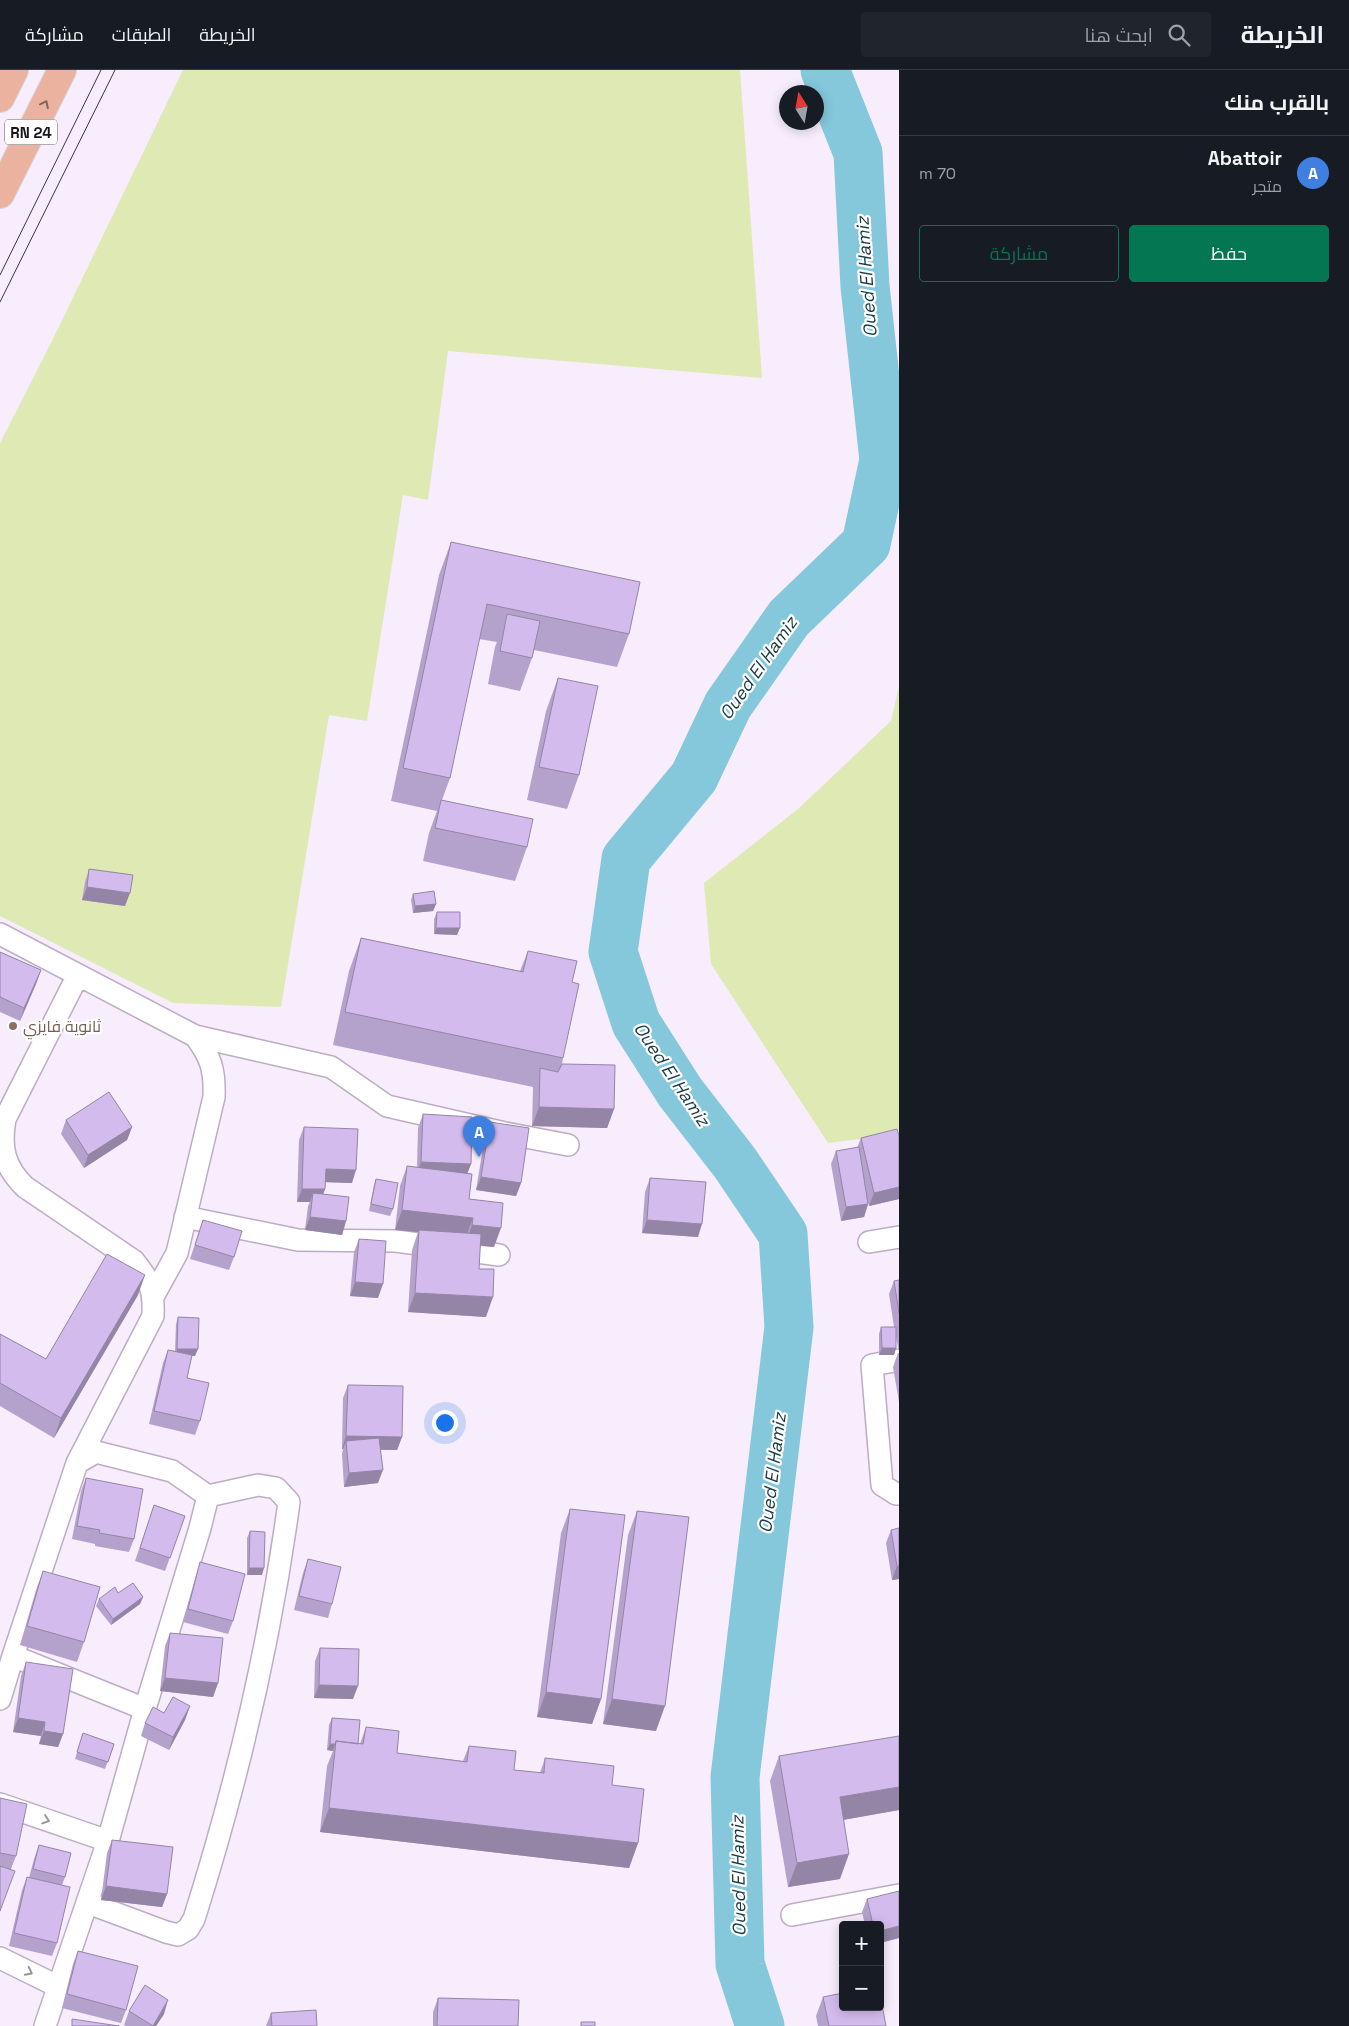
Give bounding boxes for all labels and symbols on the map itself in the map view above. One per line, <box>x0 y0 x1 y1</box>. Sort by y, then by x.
north arrow <box>779 85 824 130</box>
one-way arrow <box>39 100 49 109</box>
road number: RN 24 <box>5 120 57 144</box>
water label: Oued El Hamiz <box>850 214 882 338</box>
water label: Oued El Hamiz <box>714 611 803 724</box>
place label: ثانوية فايزي <box>23 1016 102 1040</box>
water label: Oued El Hamiz <box>629 1018 716 1132</box>
marker: ثانوية فايزي <box>7 1020 19 1032</box>
pin: A <box>463 1116 495 1157</box>
your location <box>432 1410 458 1436</box>
water label: Oued El Hamiz <box>753 1410 791 1534</box>
one-way arrow <box>41 1814 50 1824</box>
water label: Oued El Hamiz <box>725 1814 751 1936</box>
one-way arrow <box>23 1966 32 1976</box>

